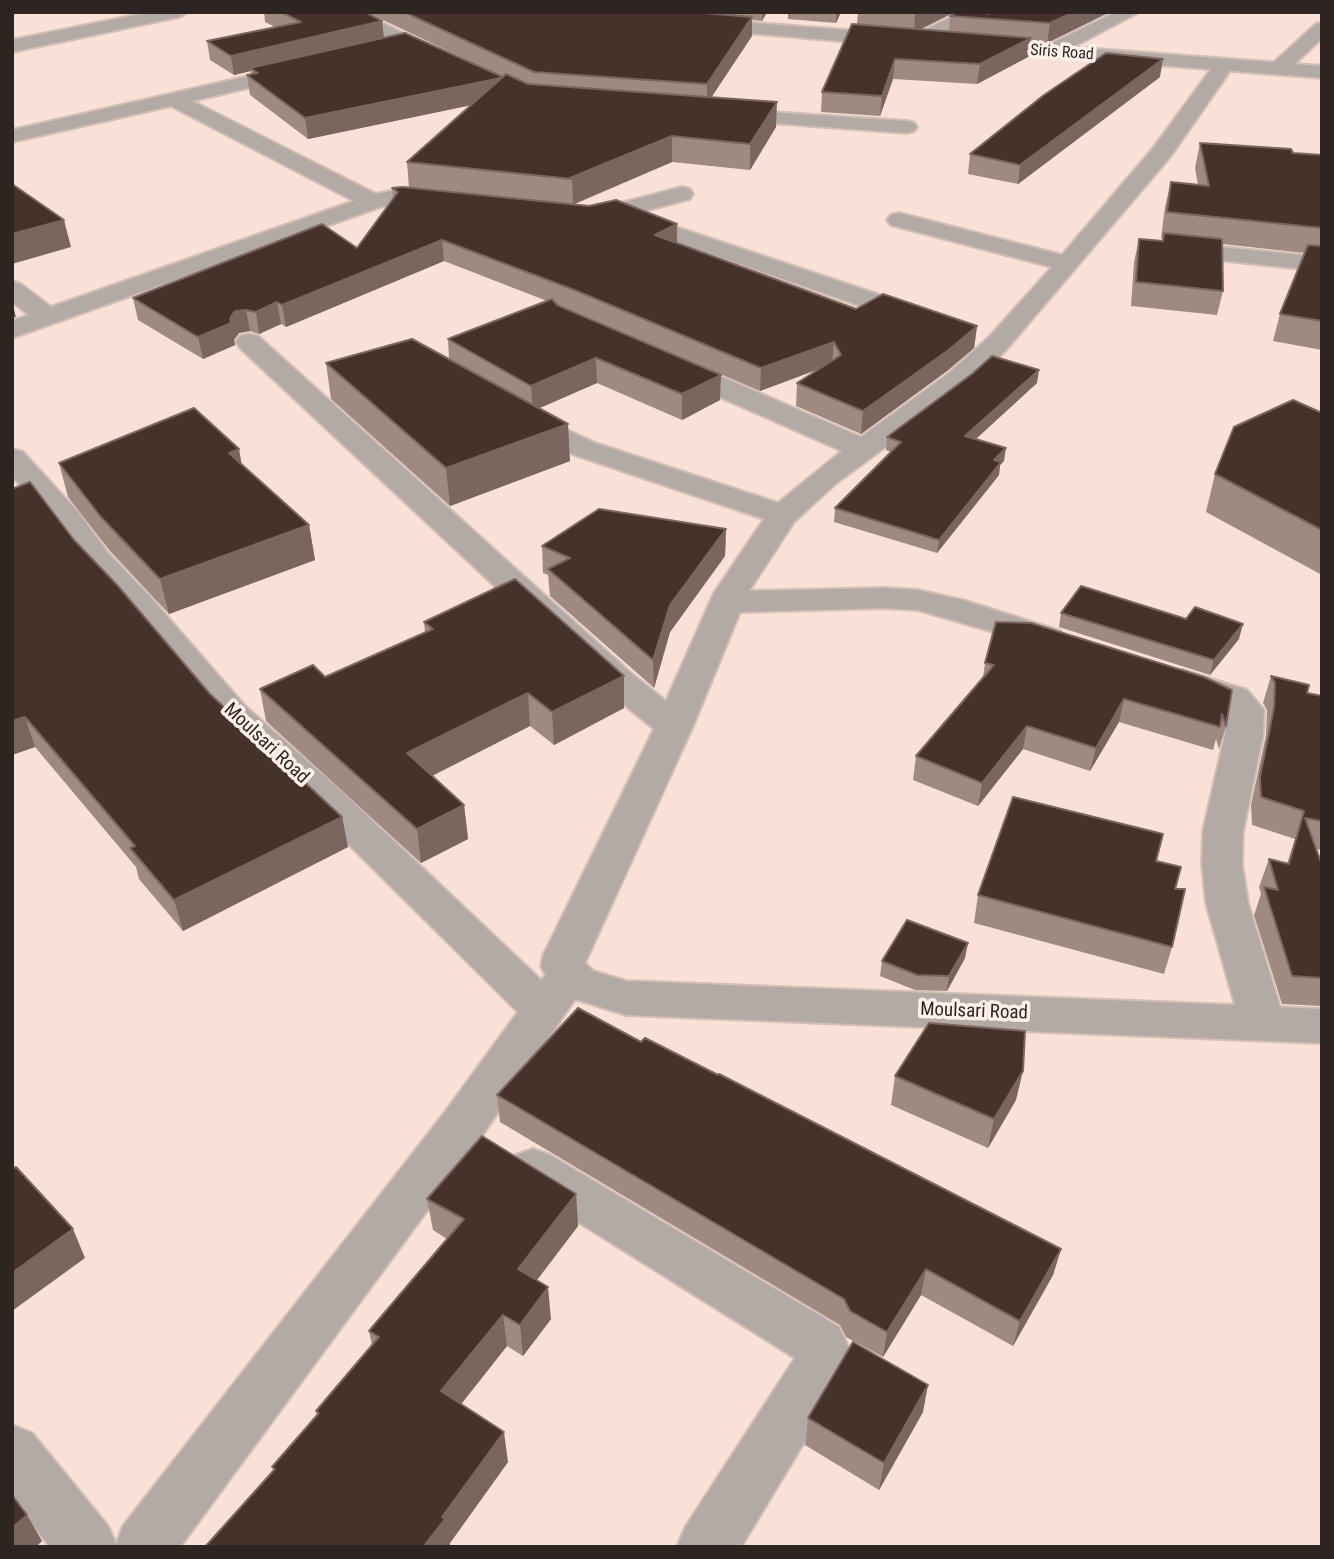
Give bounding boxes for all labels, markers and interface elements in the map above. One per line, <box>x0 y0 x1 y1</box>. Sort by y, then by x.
street label: Siris Road <box>1030 41 1094 65</box>
street label: Moulsari Road <box>219 699 313 789</box>
street label: Moulsari Road <box>920 999 1028 1025</box>

